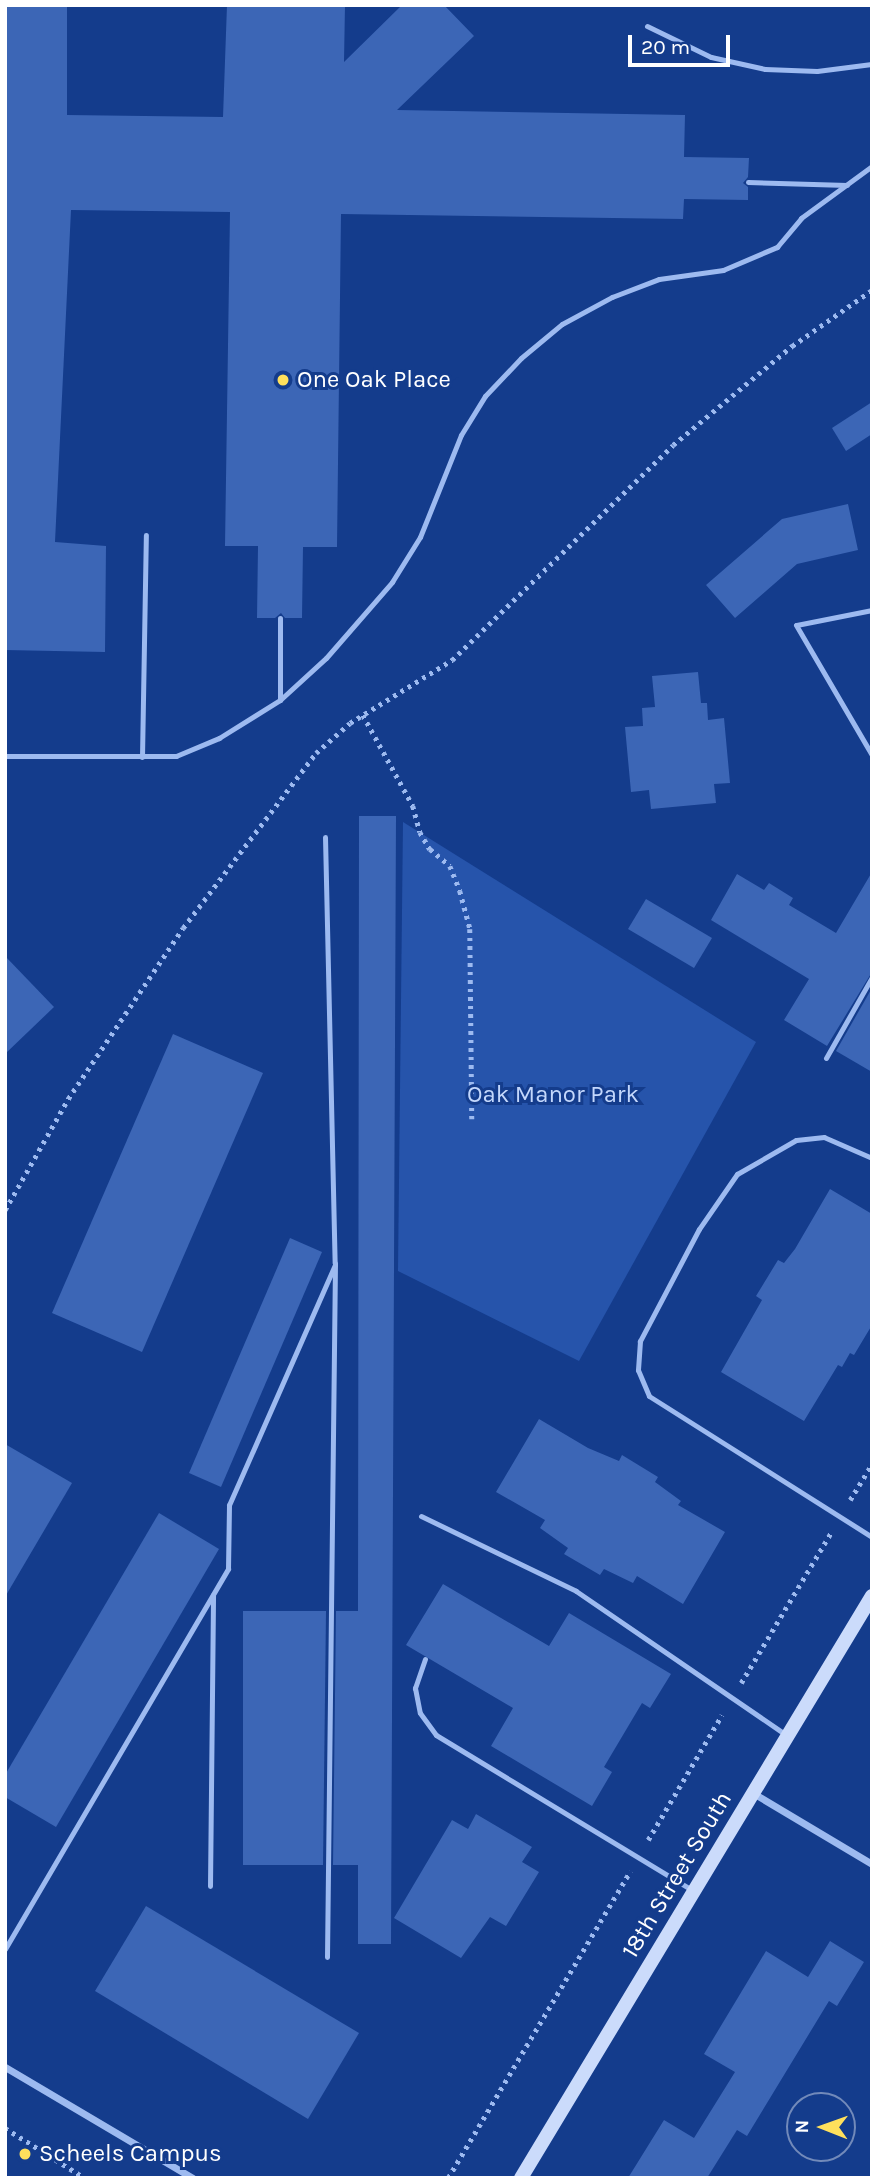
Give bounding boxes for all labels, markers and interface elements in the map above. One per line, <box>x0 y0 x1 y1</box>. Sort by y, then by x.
scale bar <box>632 21 734 65</box>
text: 20 m <box>641 35 690 59</box>
place label: One Oak Place <box>297 366 451 394</box>
marker: One Oak Place <box>275 372 291 388</box>
park label: Oak Manor Park <box>467 1081 639 1109</box>
street label: 18th Street South <box>616 1787 738 1963</box>
north arrow <box>786 2092 856 2162</box>
text: N <box>791 2120 813 2134</box>
place label: Scheels Campus <box>39 2140 222 2168</box>
marker: Scheels Campus <box>17 2146 33 2162</box>

